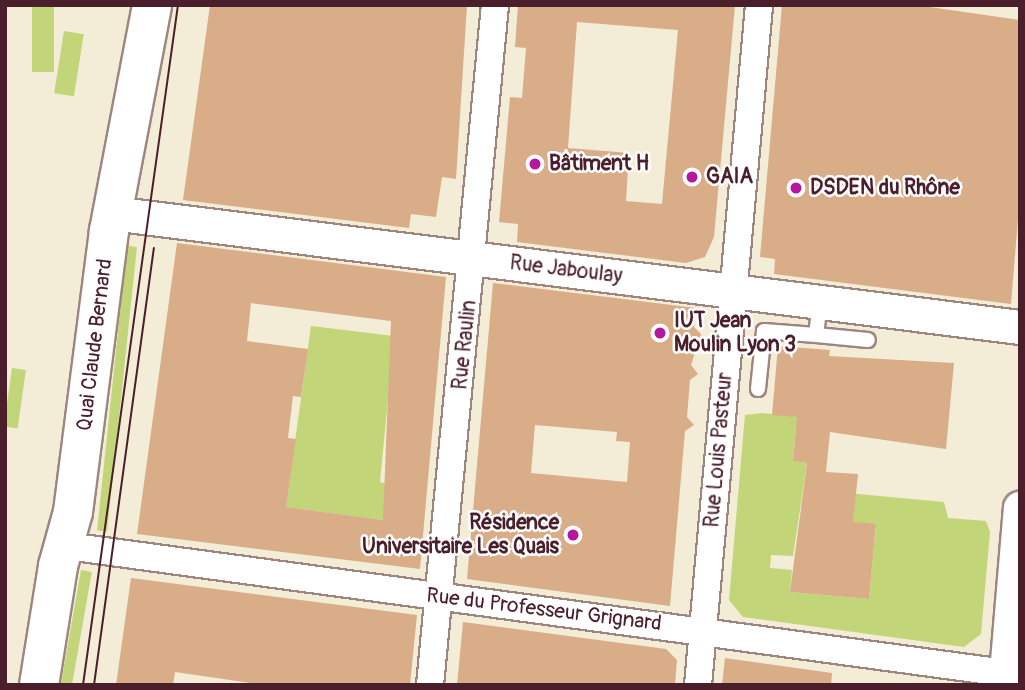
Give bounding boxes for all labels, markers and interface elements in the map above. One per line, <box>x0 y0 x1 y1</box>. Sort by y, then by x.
place label: Bâtiment H <box>549 151 649 177</box>
marker: Bâtiment H <box>527 156 543 172</box>
place label: GAIA <box>706 164 753 190</box>
marker: GAIA <box>684 169 700 185</box>
place label: DSDEN du Rhône <box>810 175 960 201</box>
marker: DSDEN du Rhône <box>788 180 804 196</box>
street label: Rue Jaboulay <box>508 251 624 289</box>
street label: Quai Claude Bernard <box>72 257 118 433</box>
street label: Rue Raulin <box>448 299 482 391</box>
place label: IUT Jean Moulin Lyon 3 <box>674 308 796 358</box>
marker: IUT Jean Moulin Lyon 3 <box>652 325 668 341</box>
street label: Rue Louis Pasteur <box>700 371 738 529</box>
place label: Résidence Universitaire Les Quais <box>362 510 559 560</box>
marker: Résidence Universitaire Les Quais <box>565 527 581 543</box>
street label: Rue du Professeur Grignard <box>425 583 663 637</box>

